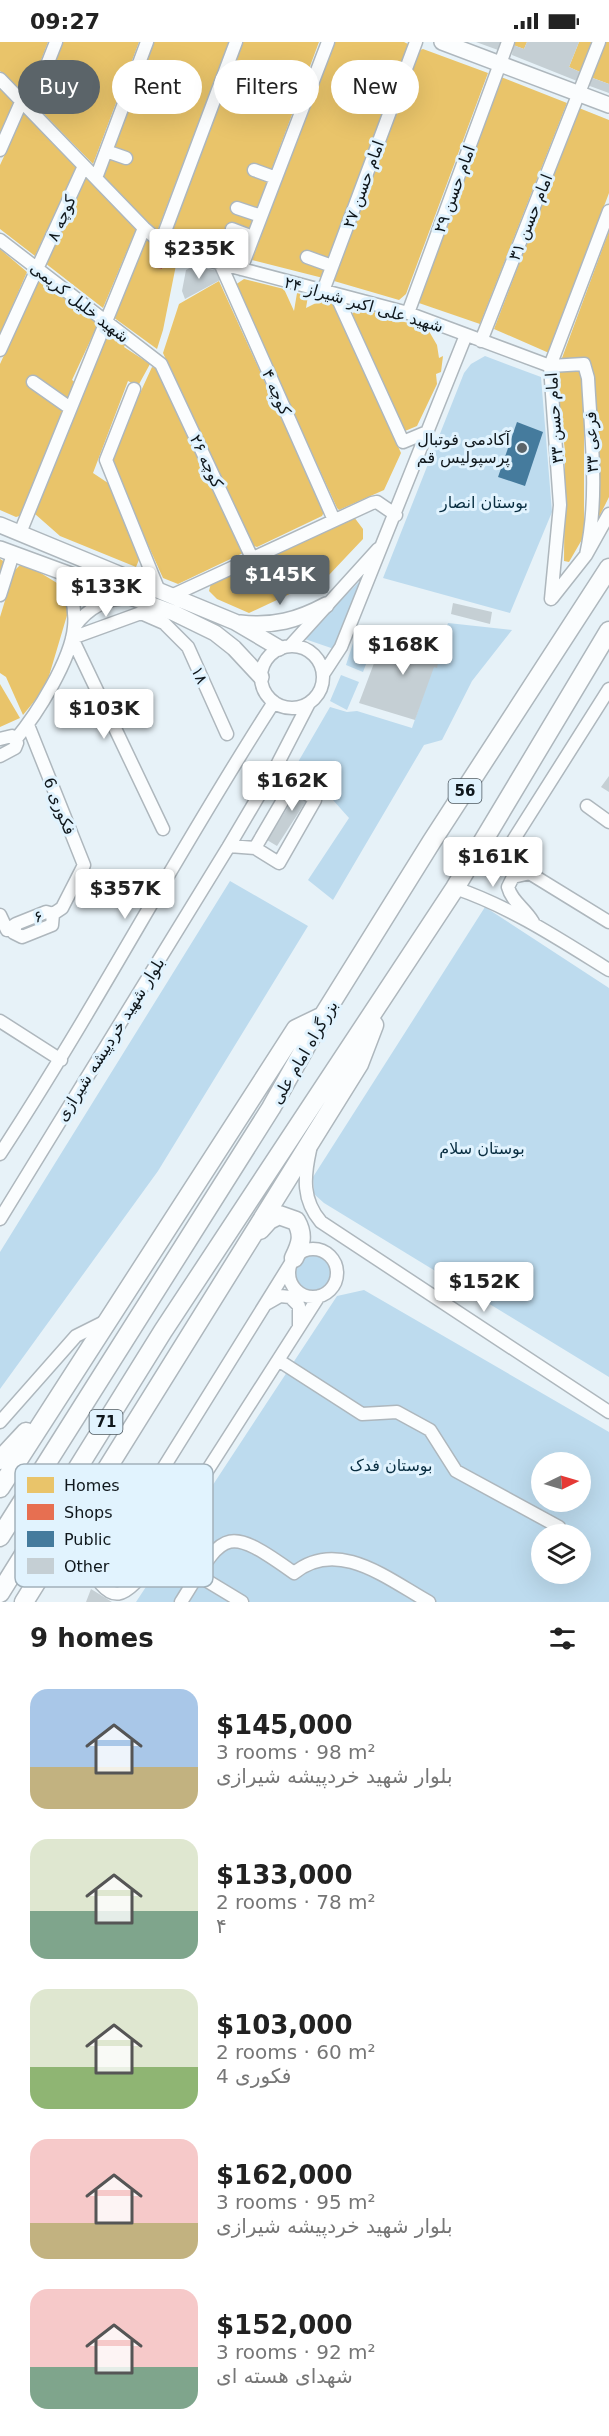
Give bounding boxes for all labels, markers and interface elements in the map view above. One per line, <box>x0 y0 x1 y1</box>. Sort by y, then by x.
text: 09:27 <box>30 9 100 34</box>
chip: Buy <box>18 60 100 114</box>
chip: Rent <box>112 60 202 114</box>
chip: Filters <box>214 60 319 114</box>
chip: New <box>331 60 419 114</box>
street label: امام حسن ۲۷ <box>339 138 389 231</box>
street label: امام حسن ۲۹ <box>430 143 480 236</box>
street label: امام حسن ۳۱ <box>505 171 557 264</box>
street label: کوچه ۸ <box>43 192 81 244</box>
pin: $235K <box>157 229 241 280</box>
text: $235K <box>163 236 235 260</box>
street label: شهید خلیل کریمی <box>26 258 133 348</box>
street label: شهید علی اکبر شیراز ۲۴ <box>282 273 446 337</box>
street label: کوچه ۴ <box>257 366 295 419</box>
street label: امام حسن ۳۳ <box>542 372 568 464</box>
street label: فرعی ۳۳ <box>581 411 603 473</box>
place label: آکادمی فوتبال پرسپولیس قم <box>417 430 512 468</box>
street label: کوچه ۲۶ <box>185 432 227 492</box>
marker: آکادمی فوتبال پرسپولیس قم <box>515 441 529 455</box>
park label: بوستان انصار <box>439 493 528 513</box>
pin: $145K <box>238 555 322 606</box>
text: $145K <box>244 562 316 586</box>
pin: $133K <box>64 567 148 618</box>
text: $133K <box>70 574 142 598</box>
pin: $168K <box>361 625 445 676</box>
text: $168K <box>367 632 439 656</box>
street label: ۱۸ <box>187 663 212 687</box>
pin: $103K <box>62 689 146 740</box>
text: $103K <box>68 696 140 720</box>
pin: $162K <box>250 761 334 812</box>
text: $162K <box>256 768 328 792</box>
street label: فکوری 6 <box>39 775 80 838</box>
road number: 56 <box>448 779 482 803</box>
pin: $161K <box>451 837 535 888</box>
text: $161K <box>457 844 529 868</box>
pin: $357K <box>83 869 167 920</box>
text: $357K <box>89 876 161 900</box>
street label: ۶ <box>31 906 45 927</box>
street label: بلوار شهید خردپیشه شیرازی <box>52 954 169 1125</box>
street label: بزرگراه امام علی <box>267 997 343 1108</box>
park label: بوستان سلام <box>439 1139 525 1159</box>
pin: $152K <box>442 1262 526 1313</box>
text: $152K <box>448 1269 520 1293</box>
road number: 71 <box>90 1410 122 1434</box>
north arrow <box>531 1452 591 1512</box>
map controls <box>531 1452 591 1584</box>
park label: بوستان فدک <box>349 1456 433 1476</box>
legend <box>15 1464 213 1587</box>
text: Homes <box>64 1476 120 1495</box>
text: Shops <box>64 1503 113 1522</box>
button: layers <box>531 1524 591 1584</box>
text: Public <box>64 1530 111 1549</box>
text: Other <box>64 1557 110 1576</box>
icon: filters <box>546 1622 579 1655</box>
text: 9 homes <box>30 1623 154 1653</box>
text: $145,000 <box>216 1710 353 1740</box>
icon: home <box>78 1713 150 1785</box>
text: 3 rooms · 98 m² <box>216 1740 376 1764</box>
text: بلوار شهید خردپیشه شیرازی <box>216 1764 452 1788</box>
text: $133,000 <box>216 1860 353 1890</box>
icon: home <box>78 1863 150 1935</box>
text: 2 rooms · 78 m² <box>216 1890 376 1914</box>
text: ۴ <box>216 1914 227 1938</box>
text: $103,000 <box>216 2010 353 2040</box>
icon: home <box>78 2013 150 2085</box>
text: 2 rooms · 60 m² <box>216 2040 376 2064</box>
text: فکوری 4 <box>216 2064 291 2088</box>
text: $162,000 <box>216 2160 353 2190</box>
icon: home <box>78 2163 150 2235</box>
text: 3 rooms · 95 m² <box>216 2190 376 2214</box>
text: بلوار شهید خردپیشه شیرازی <box>216 2214 452 2238</box>
text: $152,000 <box>216 2310 353 2340</box>
icon: home <box>78 2313 150 2385</box>
text: 3 rooms · 92 m² <box>216 2340 376 2364</box>
text: شهدای هسته ای <box>216 2364 353 2388</box>

